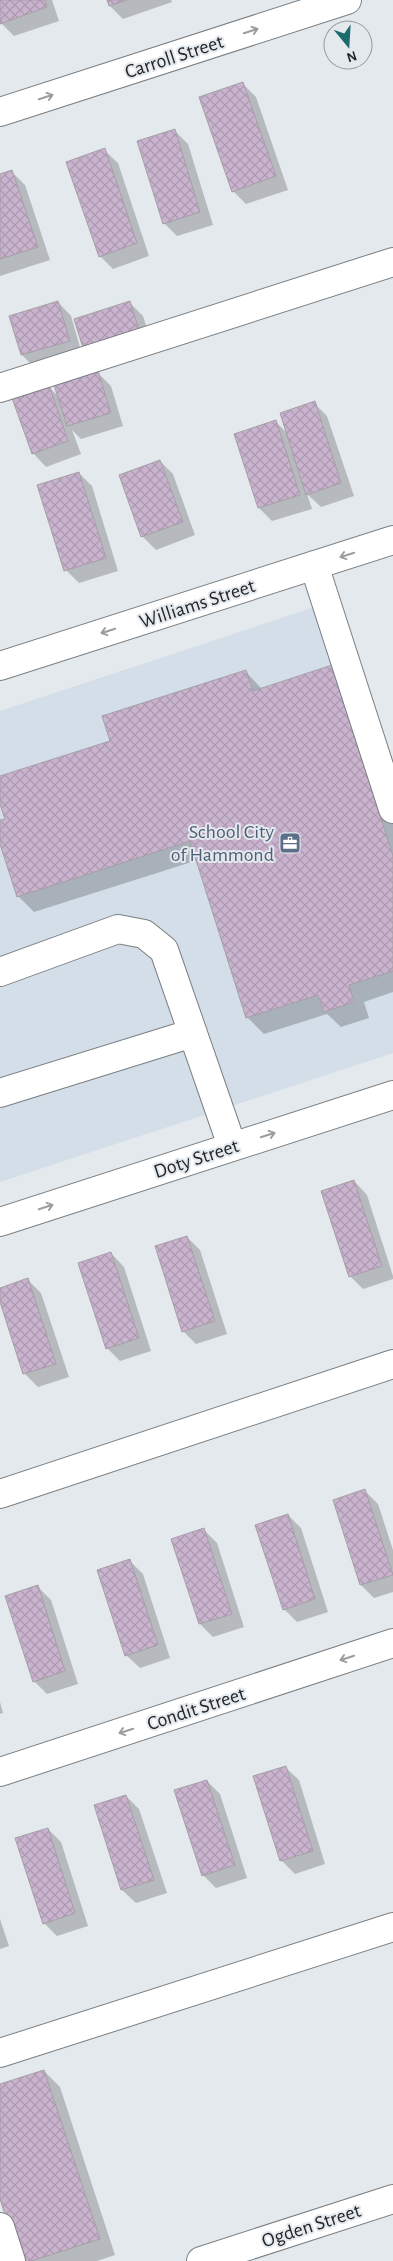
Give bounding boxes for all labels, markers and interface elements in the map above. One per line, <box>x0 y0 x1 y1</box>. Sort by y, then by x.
north arrow <box>323 20 373 70</box>
one-way arrow <box>243 26 258 35</box>
street label: Carroll Street <box>123 31 227 82</box>
text: N <box>345 48 359 65</box>
one-way arrow <box>38 92 54 101</box>
one-way arrow <box>339 551 355 560</box>
street label: Williams Street <box>137 576 258 632</box>
one-way arrow <box>101 627 117 636</box>
place label: School City of Hammond <box>171 822 274 865</box>
office icon: School City of Hammond <box>278 831 302 855</box>
one-way arrow <box>259 1130 275 1139</box>
street label: Doty Street <box>151 1136 242 1182</box>
one-way arrow <box>38 1201 54 1211</box>
one-way arrow <box>339 1654 355 1664</box>
street label: Condit Street <box>145 1684 248 1734</box>
one-way arrow <box>119 1727 134 1736</box>
street label: Ogden Street <box>259 2200 364 2251</box>

